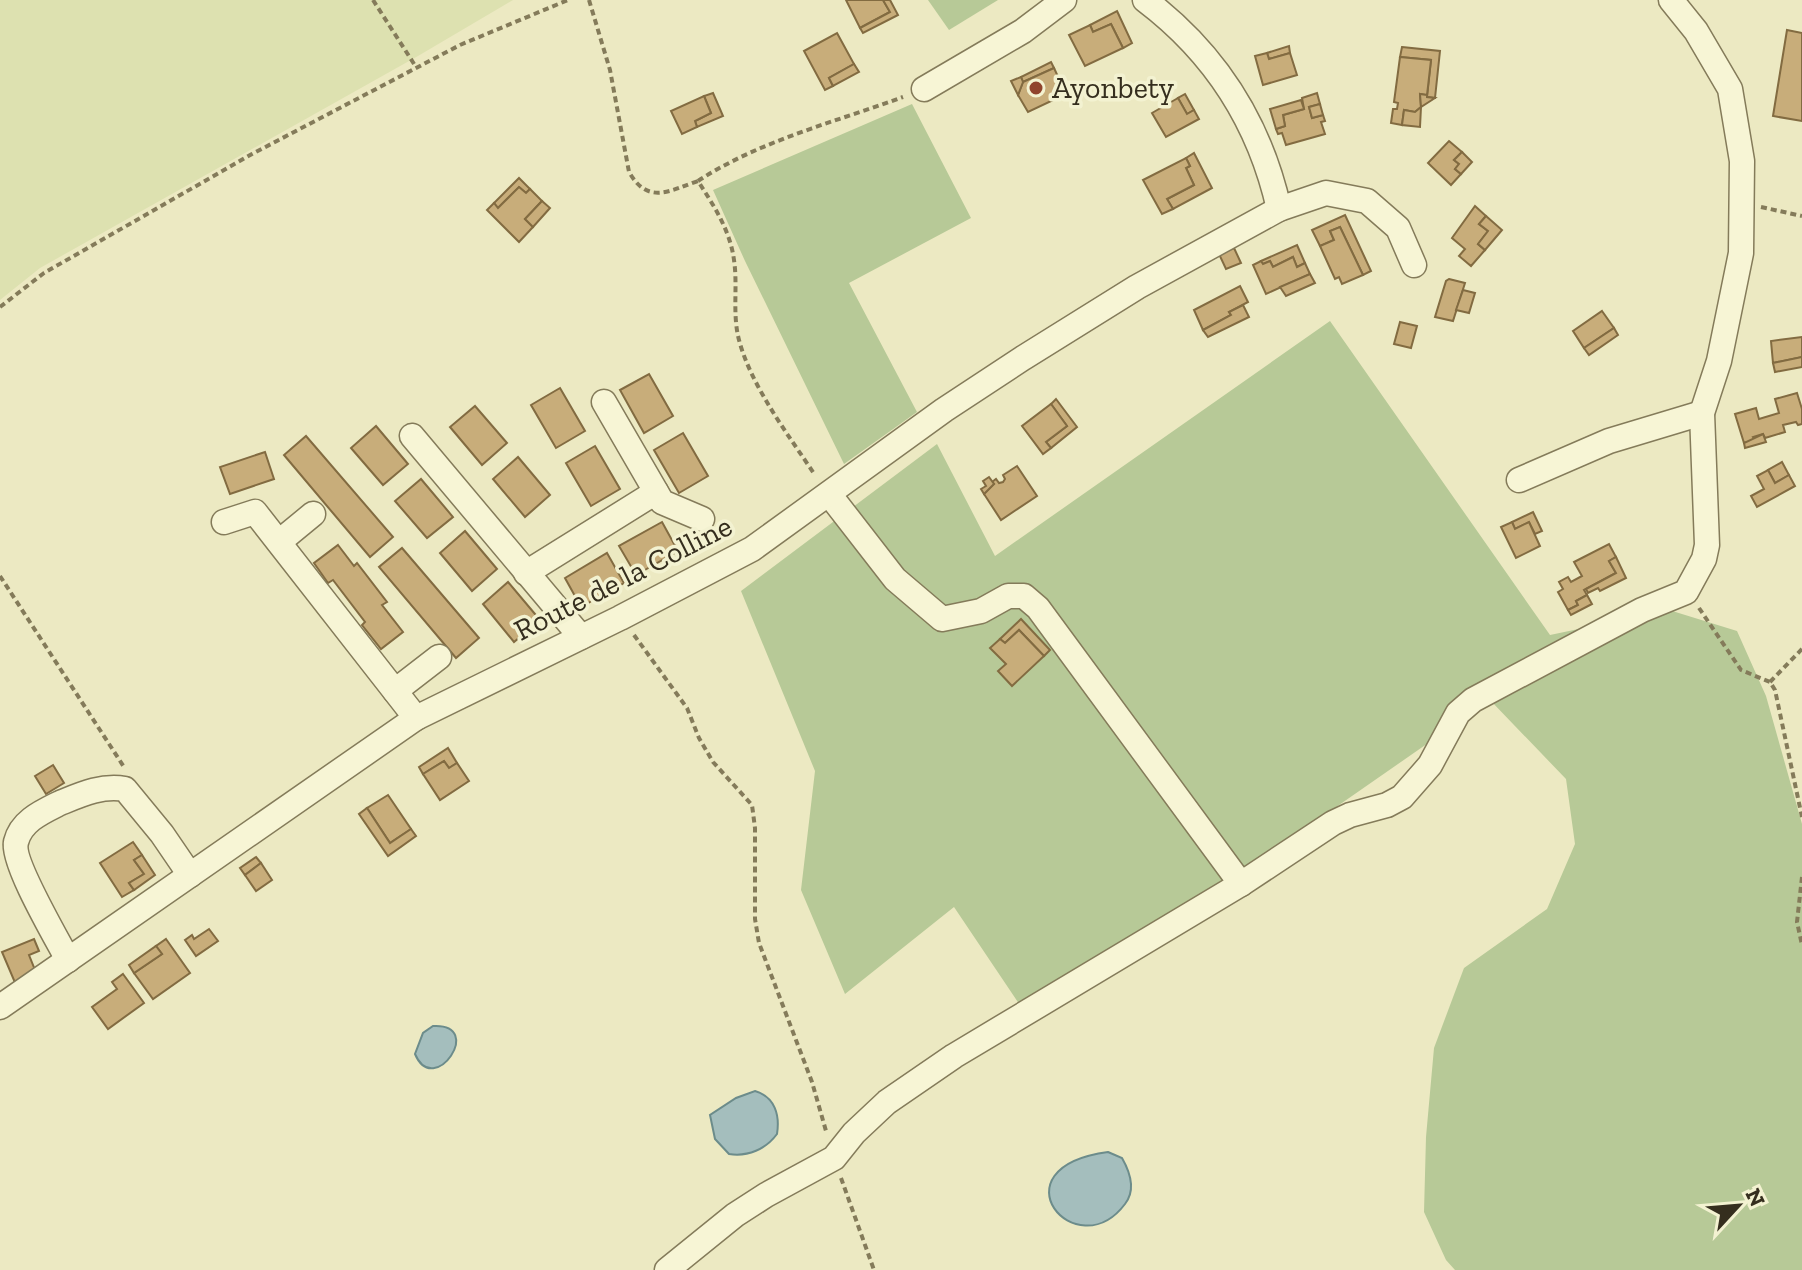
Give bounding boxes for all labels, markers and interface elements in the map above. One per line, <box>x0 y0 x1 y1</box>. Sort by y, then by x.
place label: Ayonbety <box>1052 70 1175 106</box>
marker: Ayonbety <box>1027 79 1045 97</box>
street label: Route de la Colline <box>508 508 738 648</box>
north arrow <box>1698 1166 1778 1246</box>
text: N <box>1740 1184 1771 1211</box>

